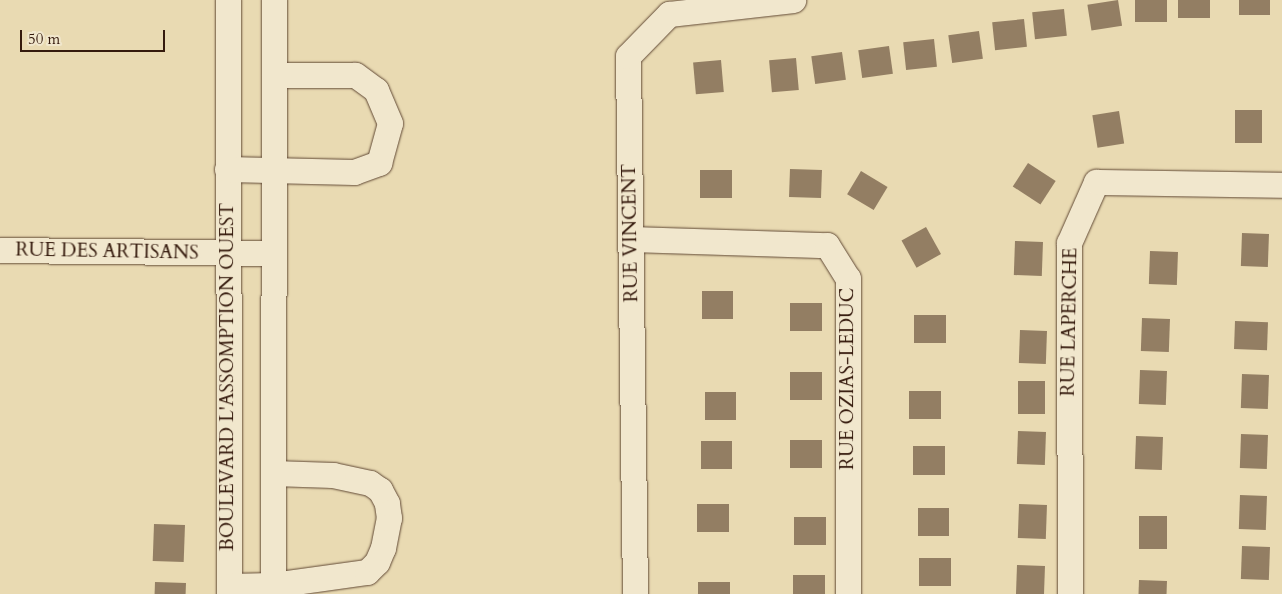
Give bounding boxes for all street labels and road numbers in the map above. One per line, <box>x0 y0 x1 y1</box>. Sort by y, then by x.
street label: RUE VINCENT <box>618 164 644 302</box>
street label: BOULEVARD L'ASSOMPTION OUEST <box>217 203 239 551</box>
street label: RUE DES ARTISANS <box>15 239 199 265</box>
street label: RUE LAPERCHE <box>1057 247 1083 397</box>
street label: RUE OZIAS-LEDUC <box>837 288 859 470</box>

